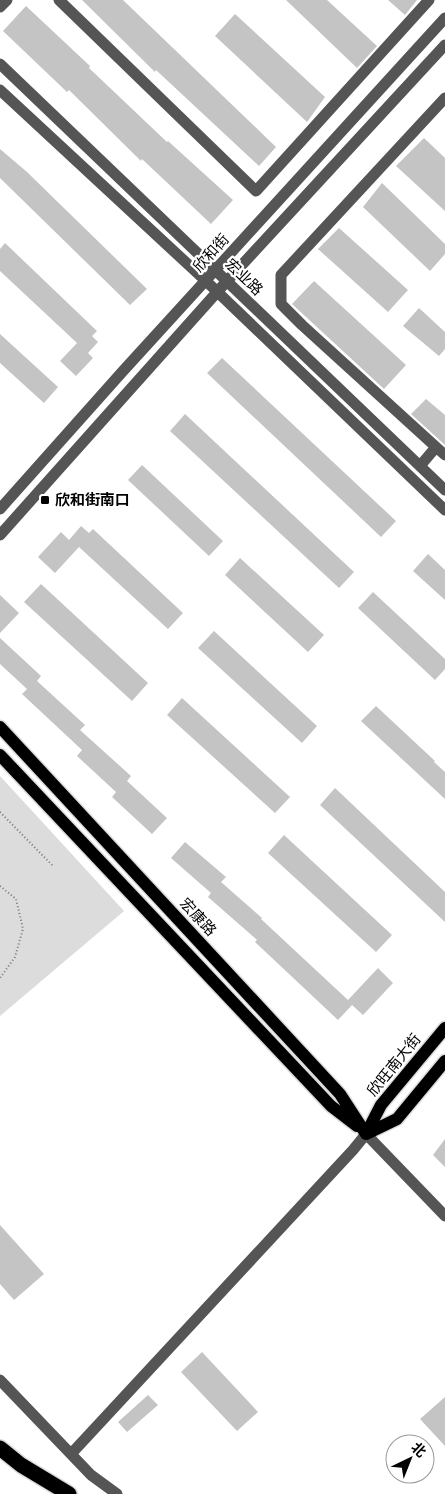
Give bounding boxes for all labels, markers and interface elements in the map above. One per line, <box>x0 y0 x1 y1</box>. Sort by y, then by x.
street label: 欣和街 <box>189 230 232 275</box>
street label: 宏业路 <box>222 255 266 298</box>
place label: 欣和街南口 <box>55 491 130 508</box>
marker: 欣和街南口 <box>39 494 51 506</box>
street label: 宏康路 <box>177 894 220 939</box>
street label: 欣旺南大街 <box>363 1030 424 1099</box>
north arrow <box>385 1434 435 1484</box>
text: 北 <box>408 1439 429 1460</box>

